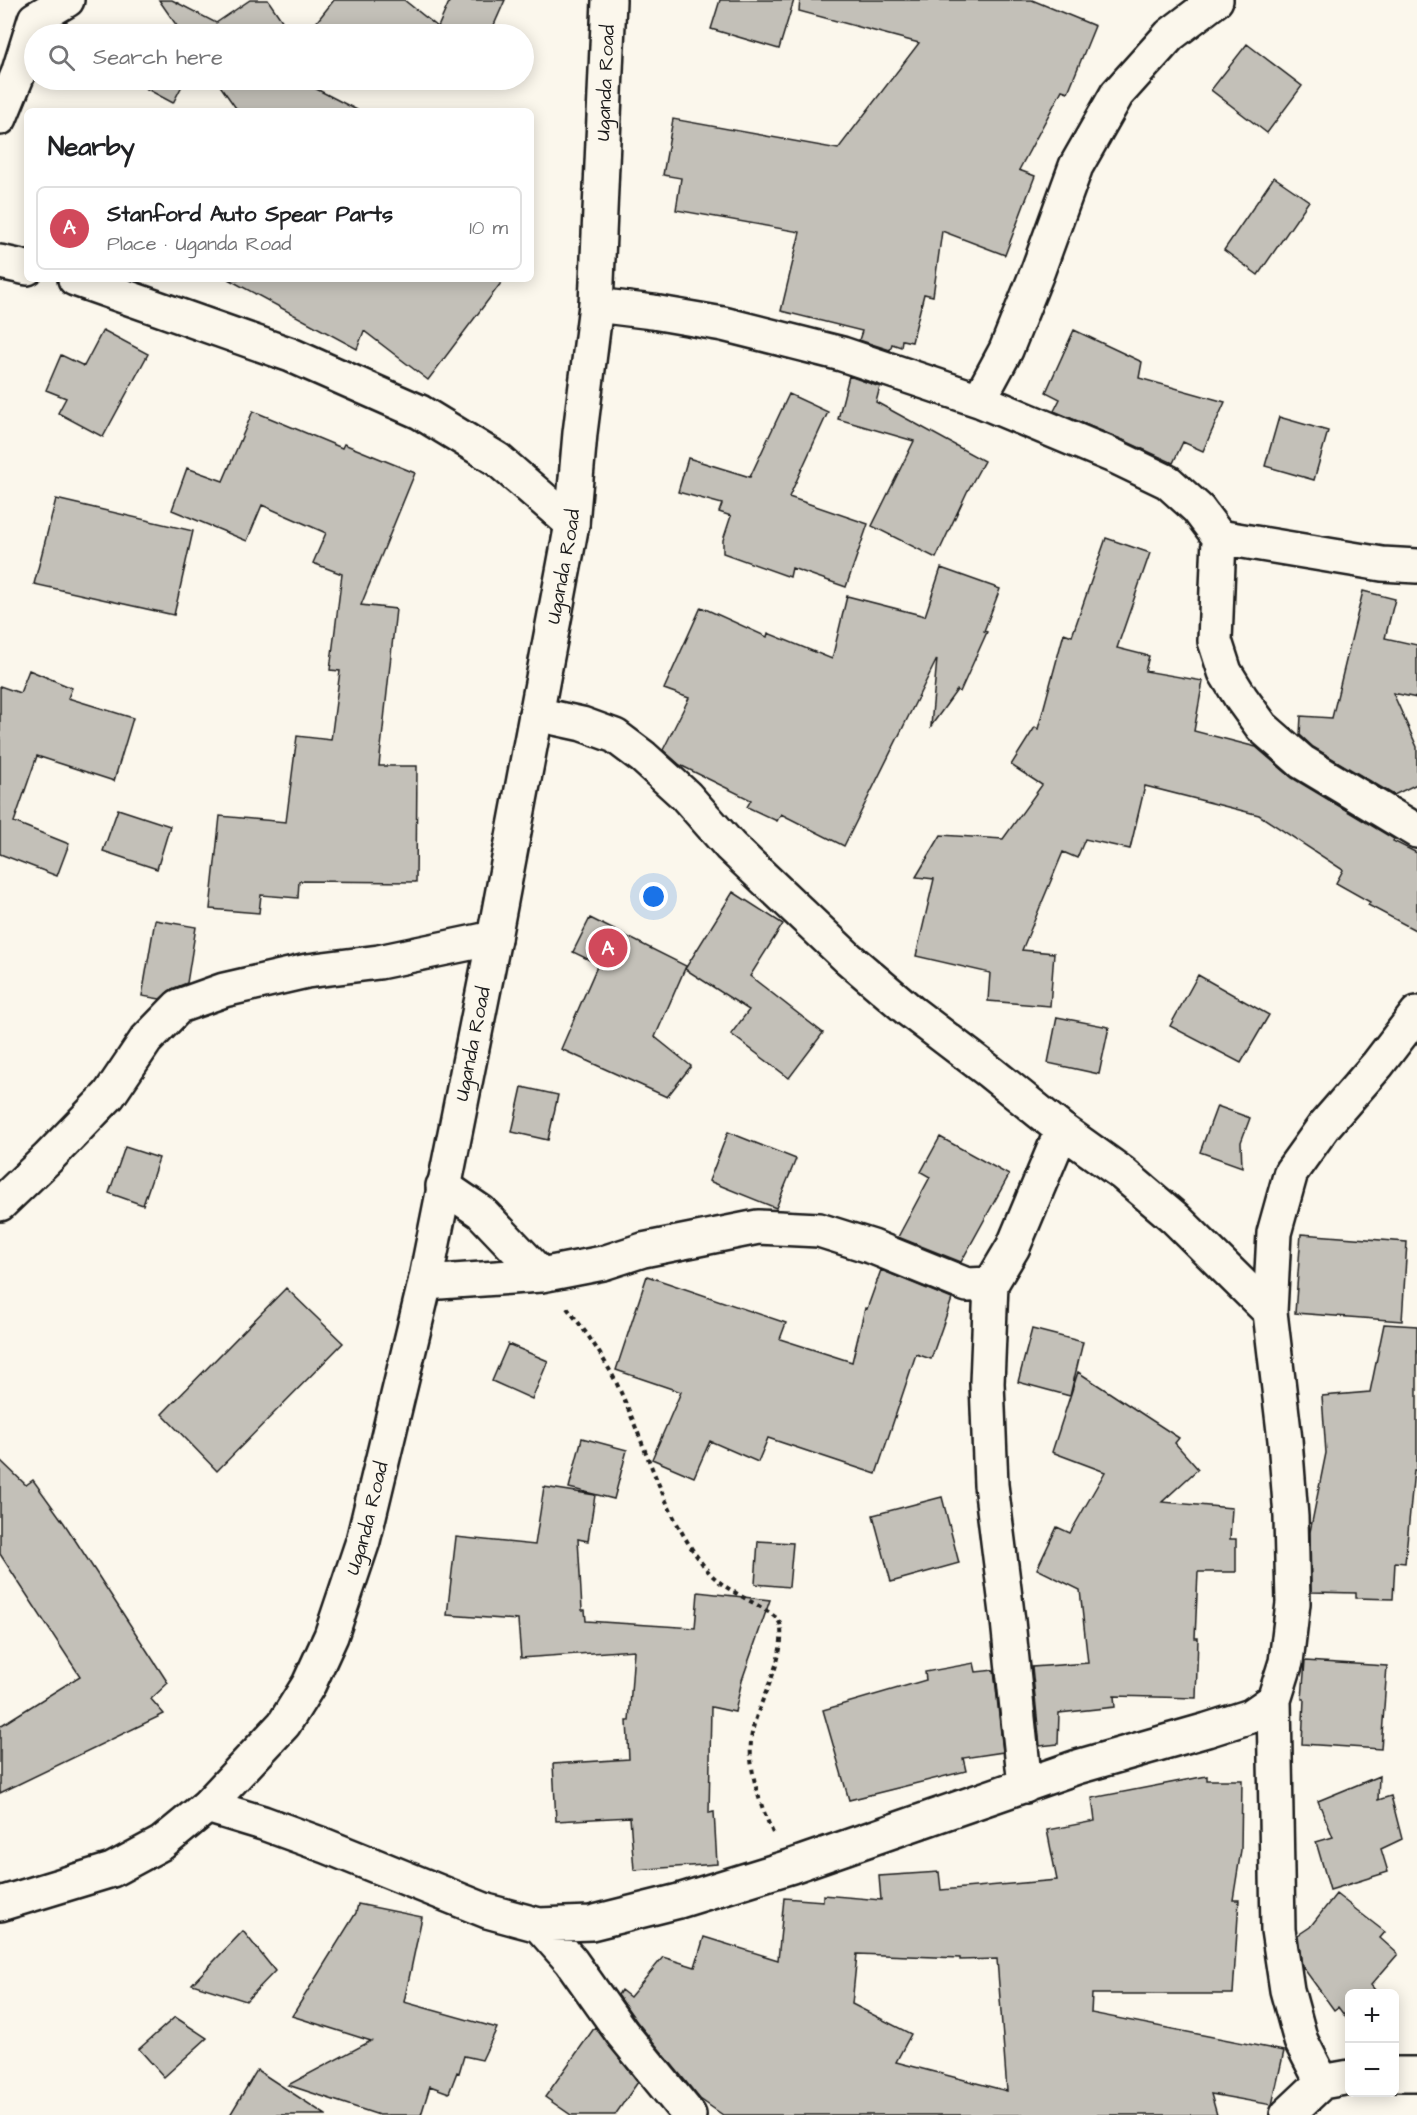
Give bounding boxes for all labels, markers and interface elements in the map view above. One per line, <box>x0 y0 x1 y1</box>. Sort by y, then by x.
search box <box>24 24 534 90</box>
street label: Uganda Road <box>589 24 622 141</box>
icon: search <box>45 41 78 74</box>
text: Search here <box>93 42 223 73</box>
text: Nearby <box>48 129 135 165</box>
text: Stanford Auto Spear Parts <box>107 199 393 230</box>
text: A <box>63 214 76 242</box>
text: 10 m <box>469 214 508 242</box>
text: Place · Uganda Road <box>107 230 291 258</box>
street label: Uganda Road <box>539 508 587 626</box>
your location <box>639 882 668 911</box>
pin: A <box>588 926 628 970</box>
street label: Uganda Road <box>448 984 498 1104</box>
street label: Uganda Road <box>339 1459 396 1579</box>
map controls <box>1345 1989 1399 2097</box>
button: + <box>1345 1989 1399 2043</box>
button: − <box>1345 2043 1399 2097</box>

